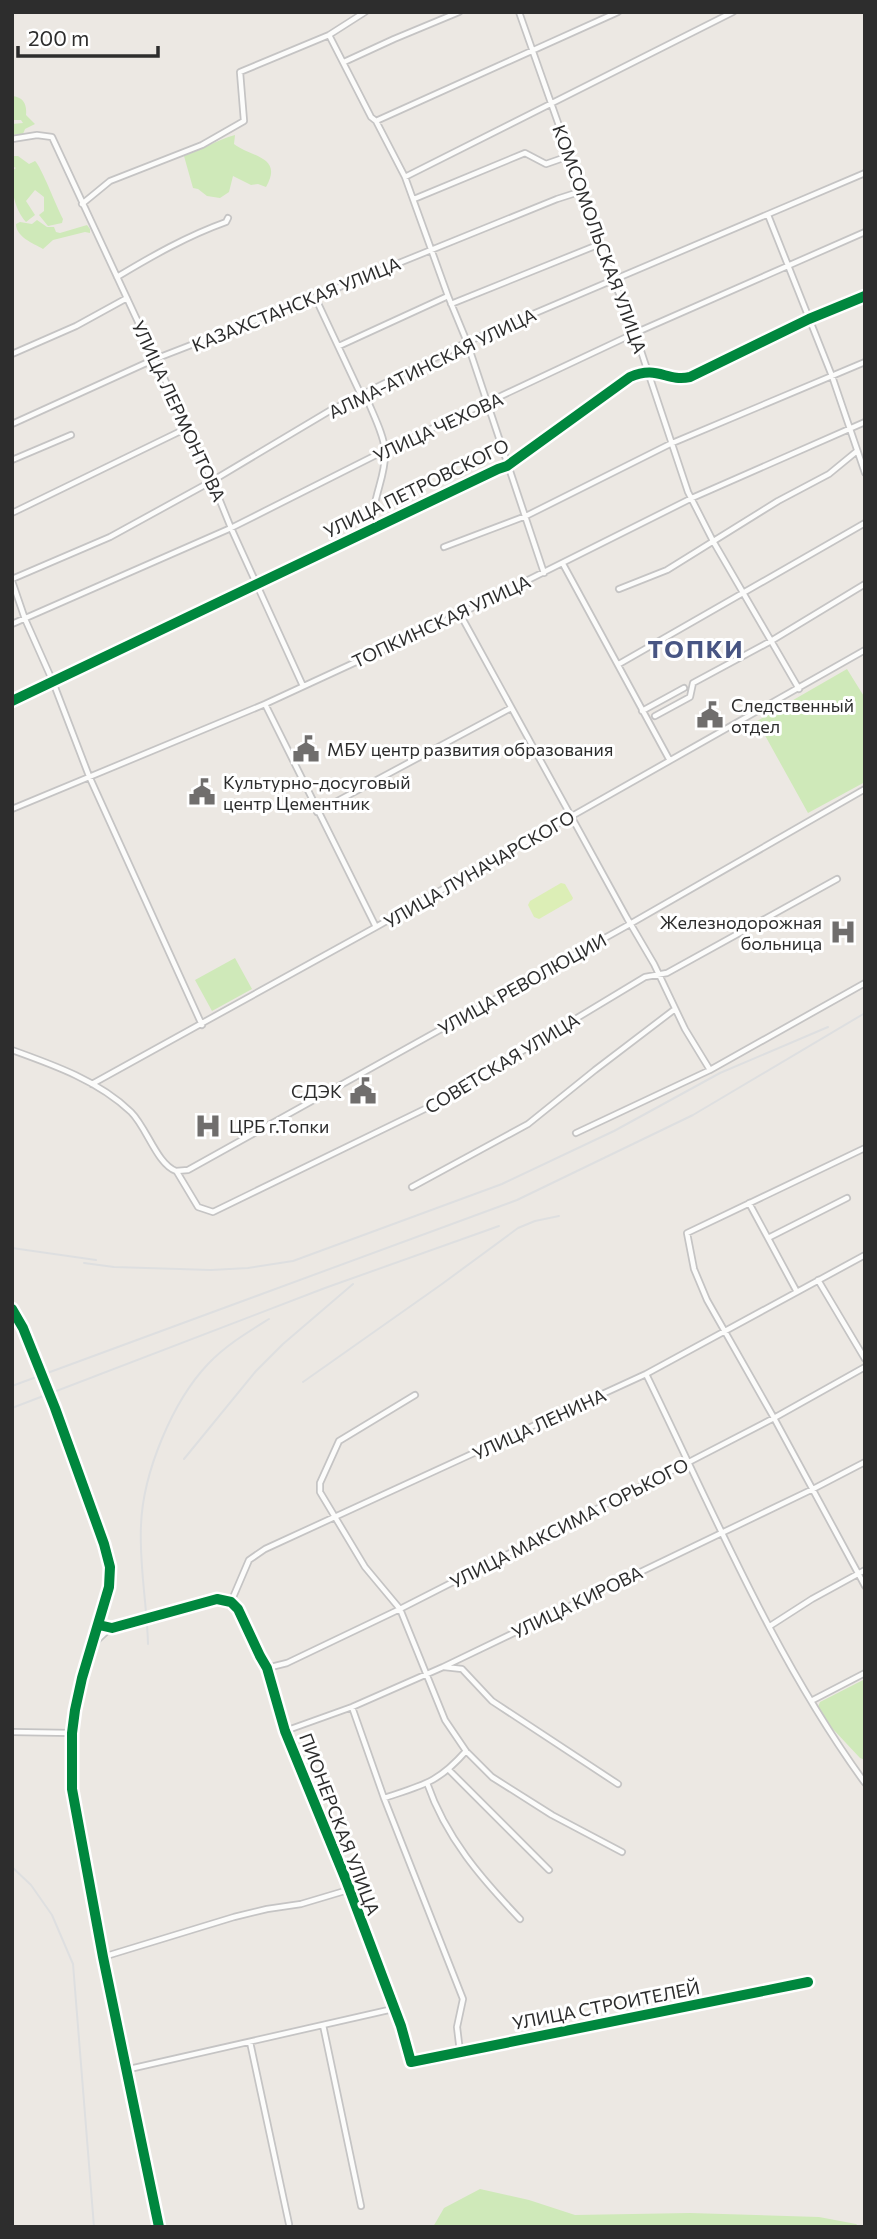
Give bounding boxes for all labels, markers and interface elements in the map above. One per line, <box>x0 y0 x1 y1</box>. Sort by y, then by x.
scale bar <box>18 14 158 58</box>
text: 200 m <box>28 25 89 50</box>
street label: КОМСОМОЛЬСКАЯ УЛИЦА <box>548 122 652 356</box>
street label: КАЗАХСТАНСКАЯ УЛИЦА <box>188 252 404 356</box>
street label: АЛМА-АТИНСКАЯ УЛИЦА <box>325 303 539 423</box>
street label: УЛИЦА ЛЕРМОНТОВА <box>127 317 231 505</box>
street label: УЛИЦА ЧЕХОВА <box>370 387 506 467</box>
street label: УЛИЦА ПЕТРОВСКОГО <box>320 434 512 542</box>
street label: ТОПКИНСКАЯ УЛИЦА <box>348 570 534 672</box>
district label: ТОПКИ <box>647 634 745 663</box>
place label: Следственный отдел <box>731 694 854 737</box>
public building icon: Следственный отдел <box>695 700 725 730</box>
public building icon: МБУ центр развития образования <box>291 734 321 764</box>
place label: МБУ центр развития образования <box>327 738 613 760</box>
place label: Культурно-досуговый центр Цементник <box>223 771 411 814</box>
public building icon: Культурно-досуговый центр Цементник <box>187 777 217 807</box>
street label: УЛИЦА ЛУНАЧАРСКОГО <box>380 805 578 933</box>
place label: Железнодорожная больница <box>660 911 822 954</box>
hospital icon: Железнодорожная больница <box>828 917 858 947</box>
street label: УЛИЦА РЕВОЛЮЦИИ <box>434 929 610 1039</box>
street label: СОВЕТСКАЯ УЛИЦА <box>421 1008 583 1118</box>
public building icon: СДЭК <box>348 1076 378 1106</box>
place label: СДЭК <box>291 1080 342 1102</box>
hospital icon: ЦРБ г.Топки <box>193 1111 223 1141</box>
place label: ЦРБ г.Топки <box>229 1115 329 1137</box>
street label: УЛИЦА ЛЕНИНА <box>469 1384 609 1464</box>
street label: УЛИЦА МАКСИМА ГОРЬКОГО <box>446 1453 692 1593</box>
street label: УЛИЦА КИРОВА <box>508 1561 646 1643</box>
street label: ПИОНЕРСКАЯ УЛИЦА <box>295 1730 385 1918</box>
street label: УЛИЦА СТРОИТЕЛЕЙ <box>510 1976 702 2034</box>

